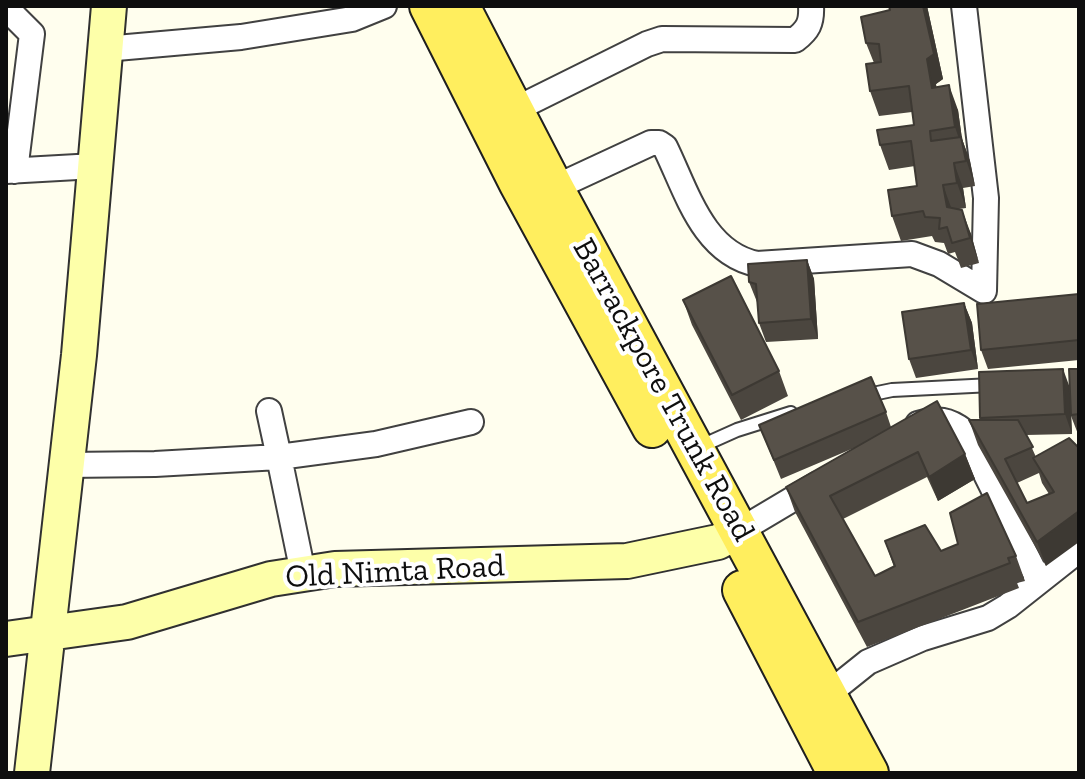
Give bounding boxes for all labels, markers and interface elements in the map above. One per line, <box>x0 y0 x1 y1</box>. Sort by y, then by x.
street label: Barrackpore Trunk Road <box>564 232 762 548</box>
street label: Old Nimta Road <box>284 547 506 597</box>

